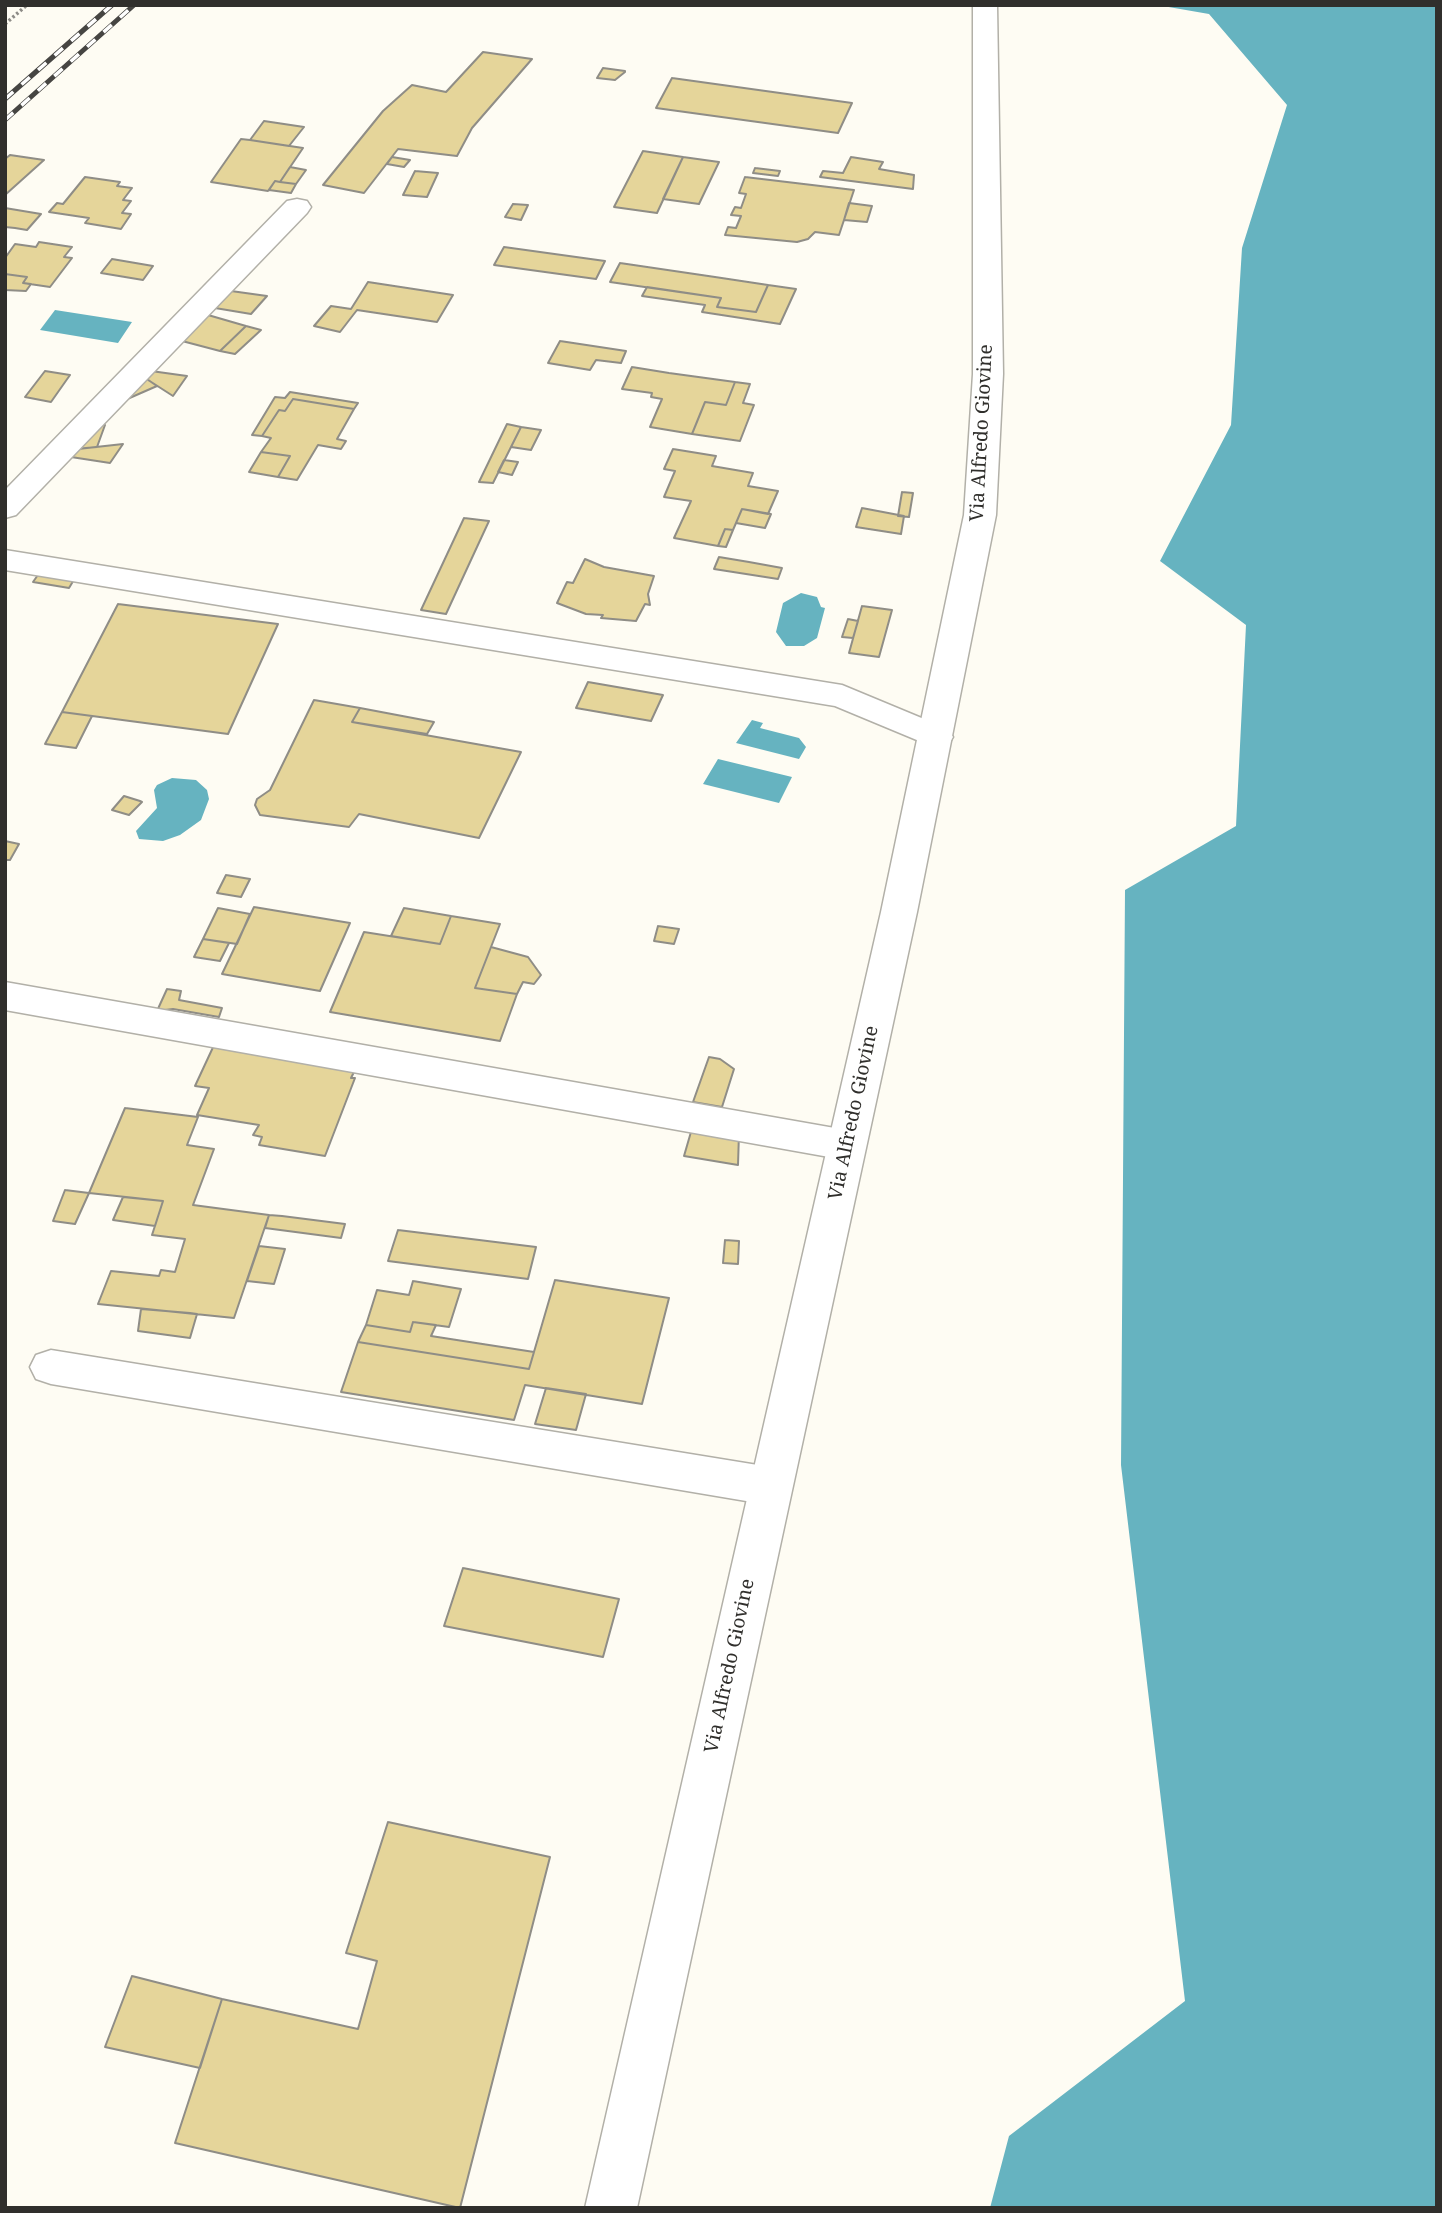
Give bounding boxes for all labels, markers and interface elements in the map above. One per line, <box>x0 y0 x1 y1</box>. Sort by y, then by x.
street label: Via Alfredo Giovine <box>966 344 998 522</box>
street label: Via Alfredo Giovine <box>824 1024 884 1202</box>
street label: Via Alfredo Giovine <box>700 1577 760 1755</box>

